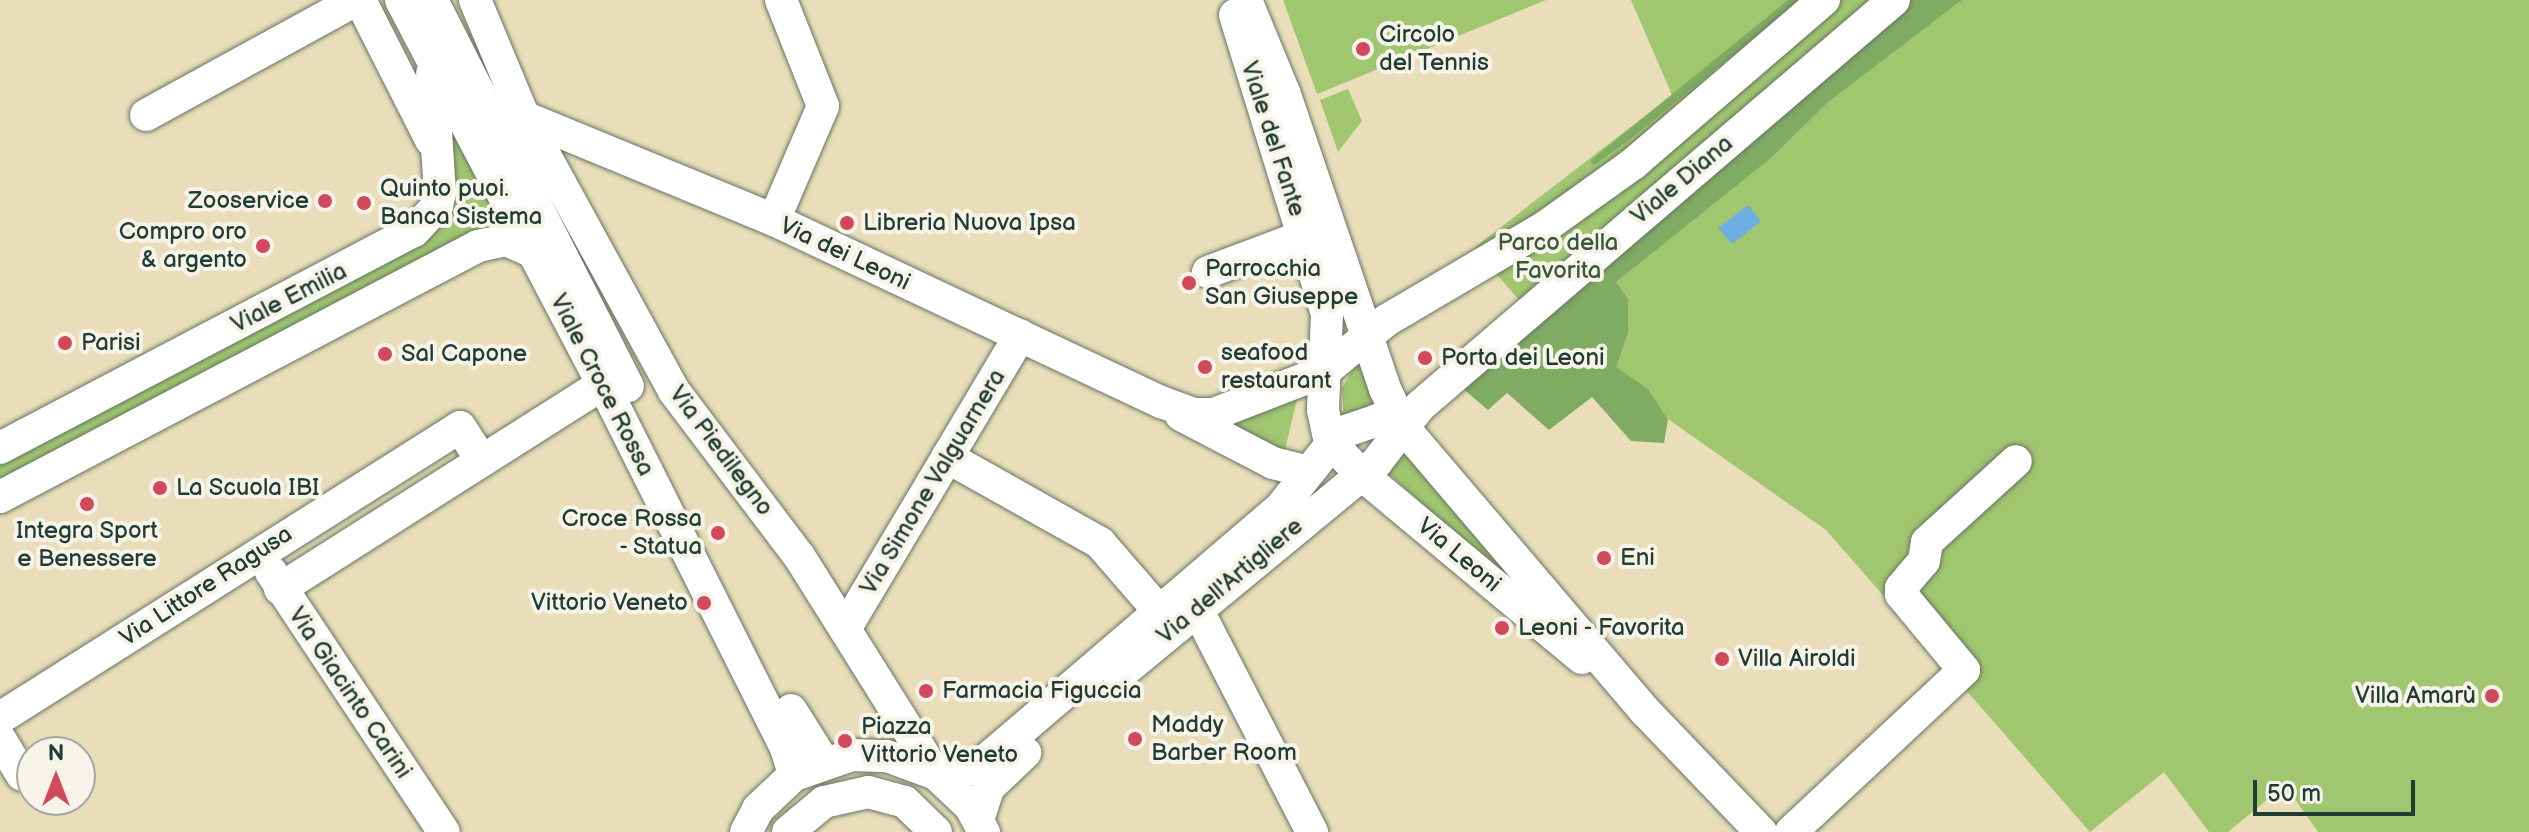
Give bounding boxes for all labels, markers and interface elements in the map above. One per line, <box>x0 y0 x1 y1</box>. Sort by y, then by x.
place label: Circolo del Tennis <box>1379 21 1490 77</box>
marker: Circolo del Tennis <box>1354 40 1372 58</box>
street label: Viale del Fante <box>1234 58 1312 220</box>
street label: Viale Diana <box>1625 129 1739 231</box>
place label: Quinto puoi. Banca Sistema <box>380 175 543 231</box>
place label: Zooservice <box>188 187 309 215</box>
marker: Zooservice <box>316 192 334 210</box>
marker: Quinto puoi. Banca Sistema <box>355 194 373 212</box>
place label: Libreria Nuova Ipsa <box>863 209 1076 237</box>
street label: Via dei Leoni <box>775 211 915 297</box>
marker: Libreria Nuova Ipsa <box>838 214 856 232</box>
place label: Compro oro & argento <box>119 218 247 274</box>
park label: Parco della Favorita <box>1498 229 1618 285</box>
marker: Compro oro & argento <box>254 237 272 255</box>
place label: Parrocchia San Giuseppe <box>1205 255 1358 311</box>
street label: Viale Emilia <box>226 257 352 339</box>
marker: Parrocchia San Giuseppe <box>1180 274 1198 292</box>
street label: Viale Croce Rossa <box>544 289 660 481</box>
place label: Parisi <box>81 329 140 357</box>
marker: Parisi <box>56 334 74 352</box>
place label: seafood restaurant <box>1221 339 1332 395</box>
place label: Sal Capone <box>401 340 527 368</box>
place label: Porta dei Leoni <box>1441 344 1605 372</box>
marker: Sal Capone <box>376 345 394 363</box>
marker: Porta dei Leoni <box>1416 349 1434 367</box>
marker: seafood restaurant <box>1196 358 1214 376</box>
street label: Via Simone Valguarnera <box>854 364 1012 600</box>
street label: Via Piedilegno <box>663 380 779 522</box>
place label: La Scuola IBI <box>176 474 320 502</box>
marker: La Scuola IBI <box>151 479 169 497</box>
marker: Integra Sport e Benessere <box>78 495 96 513</box>
place label: Croce Rossa - Statua <box>562 505 702 561</box>
street label: Via dell'Artigliere <box>1151 512 1309 650</box>
street label: Via Leoni <box>1411 512 1507 598</box>
place label: Integra Sport e Benessere <box>16 517 158 573</box>
street label: Via Littore Ragusa <box>114 520 298 652</box>
marker: Croce Rossa - Statua <box>709 524 727 542</box>
place label: Eni <box>1620 544 1655 572</box>
marker: Eni <box>1595 549 1613 567</box>
place label: Vittorio Veneto <box>530 589 688 617</box>
marker: Vittorio Veneto <box>695 594 713 612</box>
street label: Via Giacinto Carini <box>282 602 418 784</box>
place label: Leoni - Favorita <box>1518 614 1686 642</box>
marker: Leoni - Favorita <box>1493 619 1511 637</box>
place label: Villa Airoldi <box>1738 645 1856 673</box>
marker: Villa Airoldi <box>1713 650 1731 668</box>
place label: Farmacia Figuccia <box>942 677 1142 705</box>
marker: Farmacia Figuccia <box>917 682 935 700</box>
place label: Villa Amarù <box>2355 682 2476 710</box>
marker: Villa Amarù <box>2483 687 2501 705</box>
place label: Maddy Barber Room <box>1151 711 1297 767</box>
place label: Piazza Vittorio Veneto <box>861 713 1019 769</box>
marker: Maddy Barber Room <box>1126 730 1144 748</box>
marker: Piazza Vittorio Veneto <box>836 732 854 750</box>
north arrow <box>16 736 96 816</box>
text: N <box>48 740 64 767</box>
scale bar <box>2257 764 2419 814</box>
text: 50 m <box>2267 779 2321 808</box>

